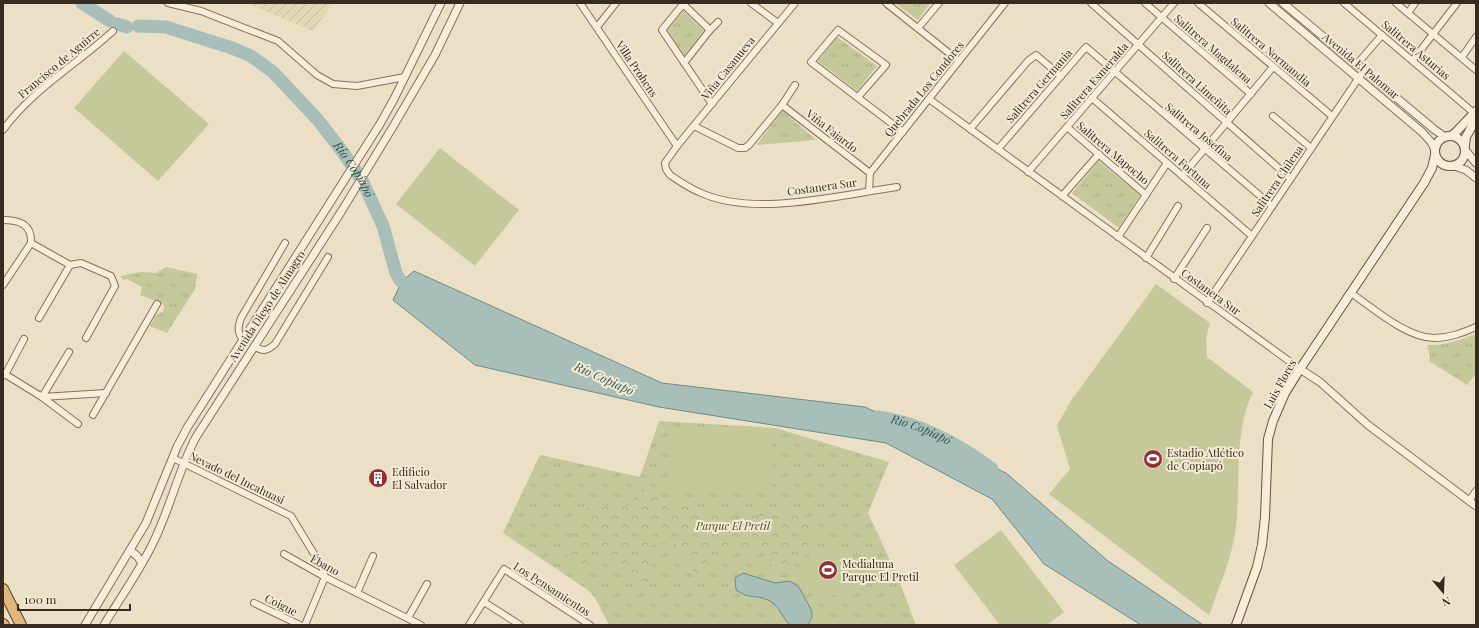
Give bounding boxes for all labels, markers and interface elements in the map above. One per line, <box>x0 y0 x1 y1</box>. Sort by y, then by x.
street label: Salitrera Magdalena <box>1171 11 1256 87</box>
street label: Salitrera Normandia <box>1228 14 1315 90</box>
street label: Salitrera Asturias <box>1379 16 1454 83</box>
street label: Francisco de Aguirre <box>15 24 103 101</box>
street label: Avenida El Palomar <box>1319 28 1403 102</box>
street label: Viña Casanueva <box>697 33 758 103</box>
street label: Villa Prohens <box>613 37 662 100</box>
street label: Quebrada Los Condores <box>880 38 967 140</box>
street label: Salitrera Esmeralda <box>1056 39 1131 122</box>
street label: Salitrera Germania <box>1002 45 1075 126</box>
street label: Salitrera Limeñita <box>1159 47 1236 118</box>
street label: Salitrera Josefina <box>1162 99 1237 165</box>
street label: Viña Fajardo <box>803 105 861 155</box>
street label: Salitrera Mapocho <box>1074 118 1153 187</box>
street label: Salitrera Fortuna <box>1142 125 1215 192</box>
water label: Río Copiapó <box>330 137 378 201</box>
street label: Salitrera Chilena <box>1247 142 1306 219</box>
street label: Costanera Sur <box>786 174 858 199</box>
street label: Avenida Diego de Almagro <box>225 247 308 365</box>
street label: Costanera Sur <box>1178 265 1244 318</box>
street label: Luis Flores <box>1260 356 1299 411</box>
water label: Río Copiapó <box>571 357 638 399</box>
water label: Río Copiapó <box>888 410 955 449</box>
place label: Estadio Atlético de Copiapó <box>1167 445 1244 473</box>
street label: Nevado del Incahuasi <box>187 448 287 507</box>
sports icon: Estadio Atlético de Copiapó <box>1142 448 1164 470</box>
place label: Edificio El Salvador <box>392 464 447 492</box>
building icon: Edificio El Salvador <box>367 467 389 489</box>
park label: Parque El Pretil <box>695 518 771 533</box>
street label: Ébano <box>308 551 342 578</box>
place label: Medialuna Parque El Pretil <box>842 556 919 584</box>
street label: Los Pensamientos <box>511 558 594 619</box>
sports icon: Medialuna Parque El Pretil <box>817 559 839 581</box>
north arrow <box>1423 572 1463 612</box>
scale bar <box>18 586 130 612</box>
street label: Coigue <box>262 590 300 619</box>
text: 100 m <box>24 591 57 607</box>
text: N <box>1440 594 1453 610</box>

